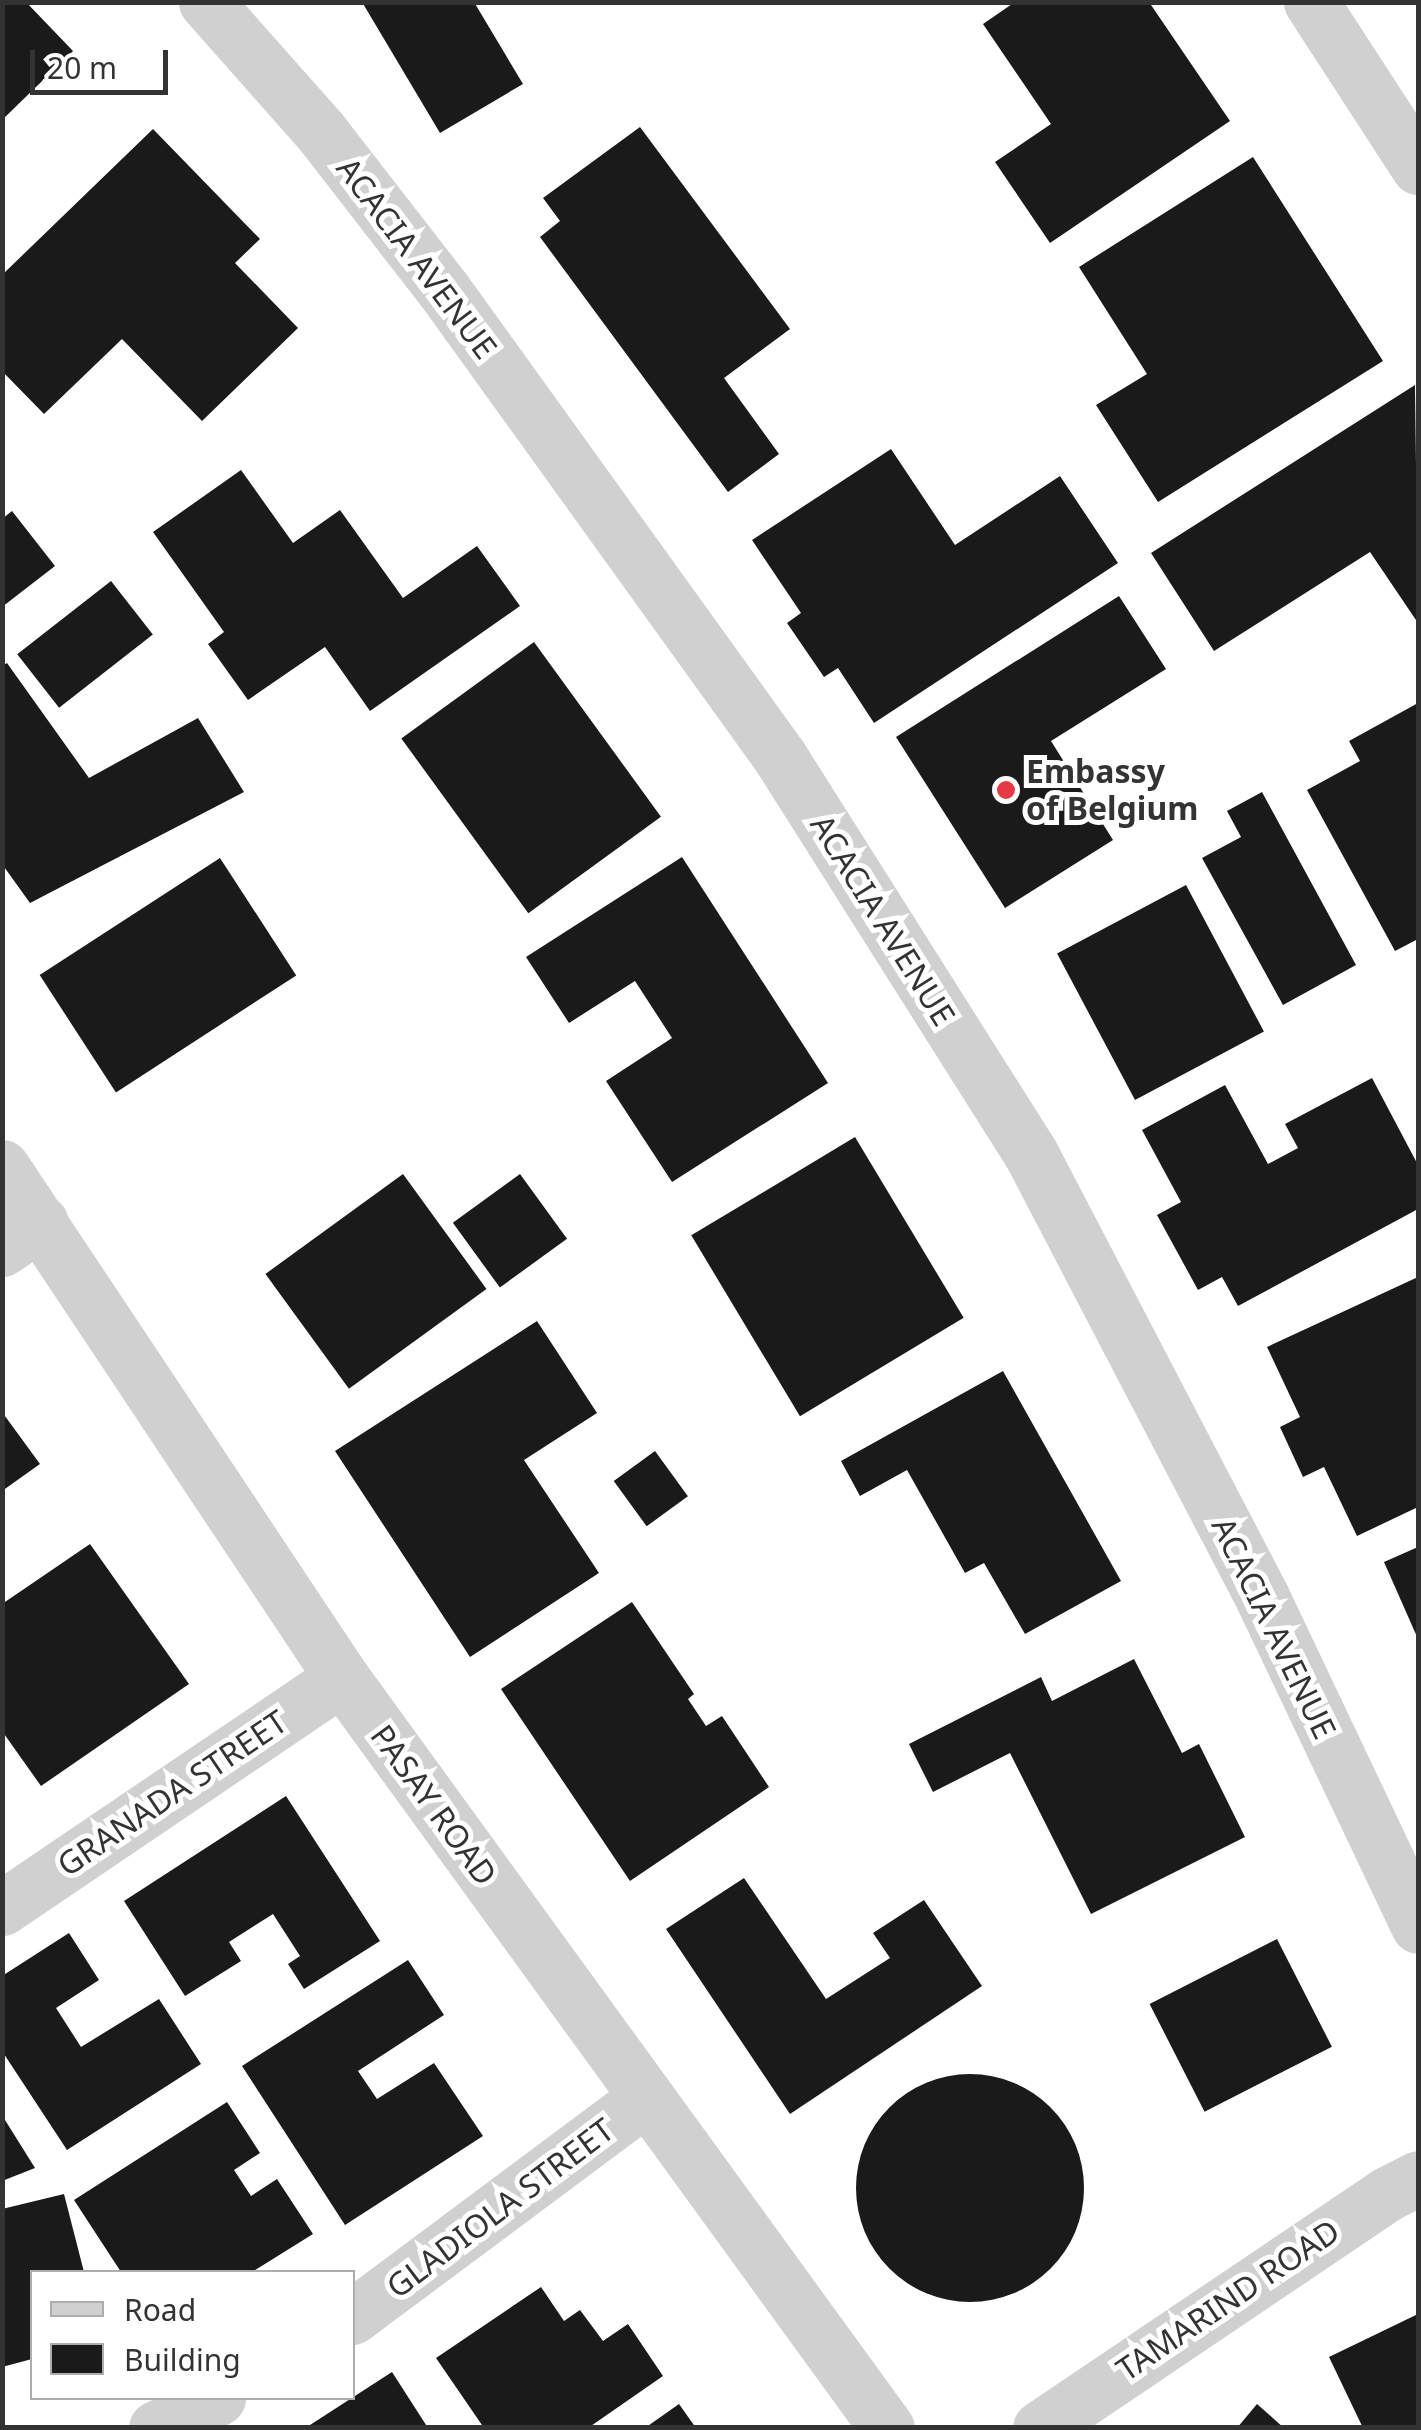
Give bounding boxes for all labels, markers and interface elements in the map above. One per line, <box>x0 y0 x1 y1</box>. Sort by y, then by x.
scale bar <box>35 30 172 92</box>
text: 20 m <box>47 47 117 88</box>
street label: ACACIA AVENUE <box>329 150 505 366</box>
place label: Embassy of Belgium <box>1026 753 1198 828</box>
marker: Embassy of Belgium <box>995 779 1017 801</box>
street label: ACACIA AVENUE <box>803 807 963 1033</box>
street label: ACACIA AVENUE <box>1204 1511 1344 1745</box>
street label: GRANADA STREET <box>50 1702 294 1884</box>
street label: PASAY ROAD <box>363 1717 505 1893</box>
street label: GLADIOLA STREET <box>379 2110 621 2306</box>
street label: TAMARIND ROAD <box>1109 2211 1347 2389</box>
legend <box>30 2270 355 2400</box>
text: Road <box>124 2289 196 2330</box>
text: Building <box>124 2339 241 2380</box>

